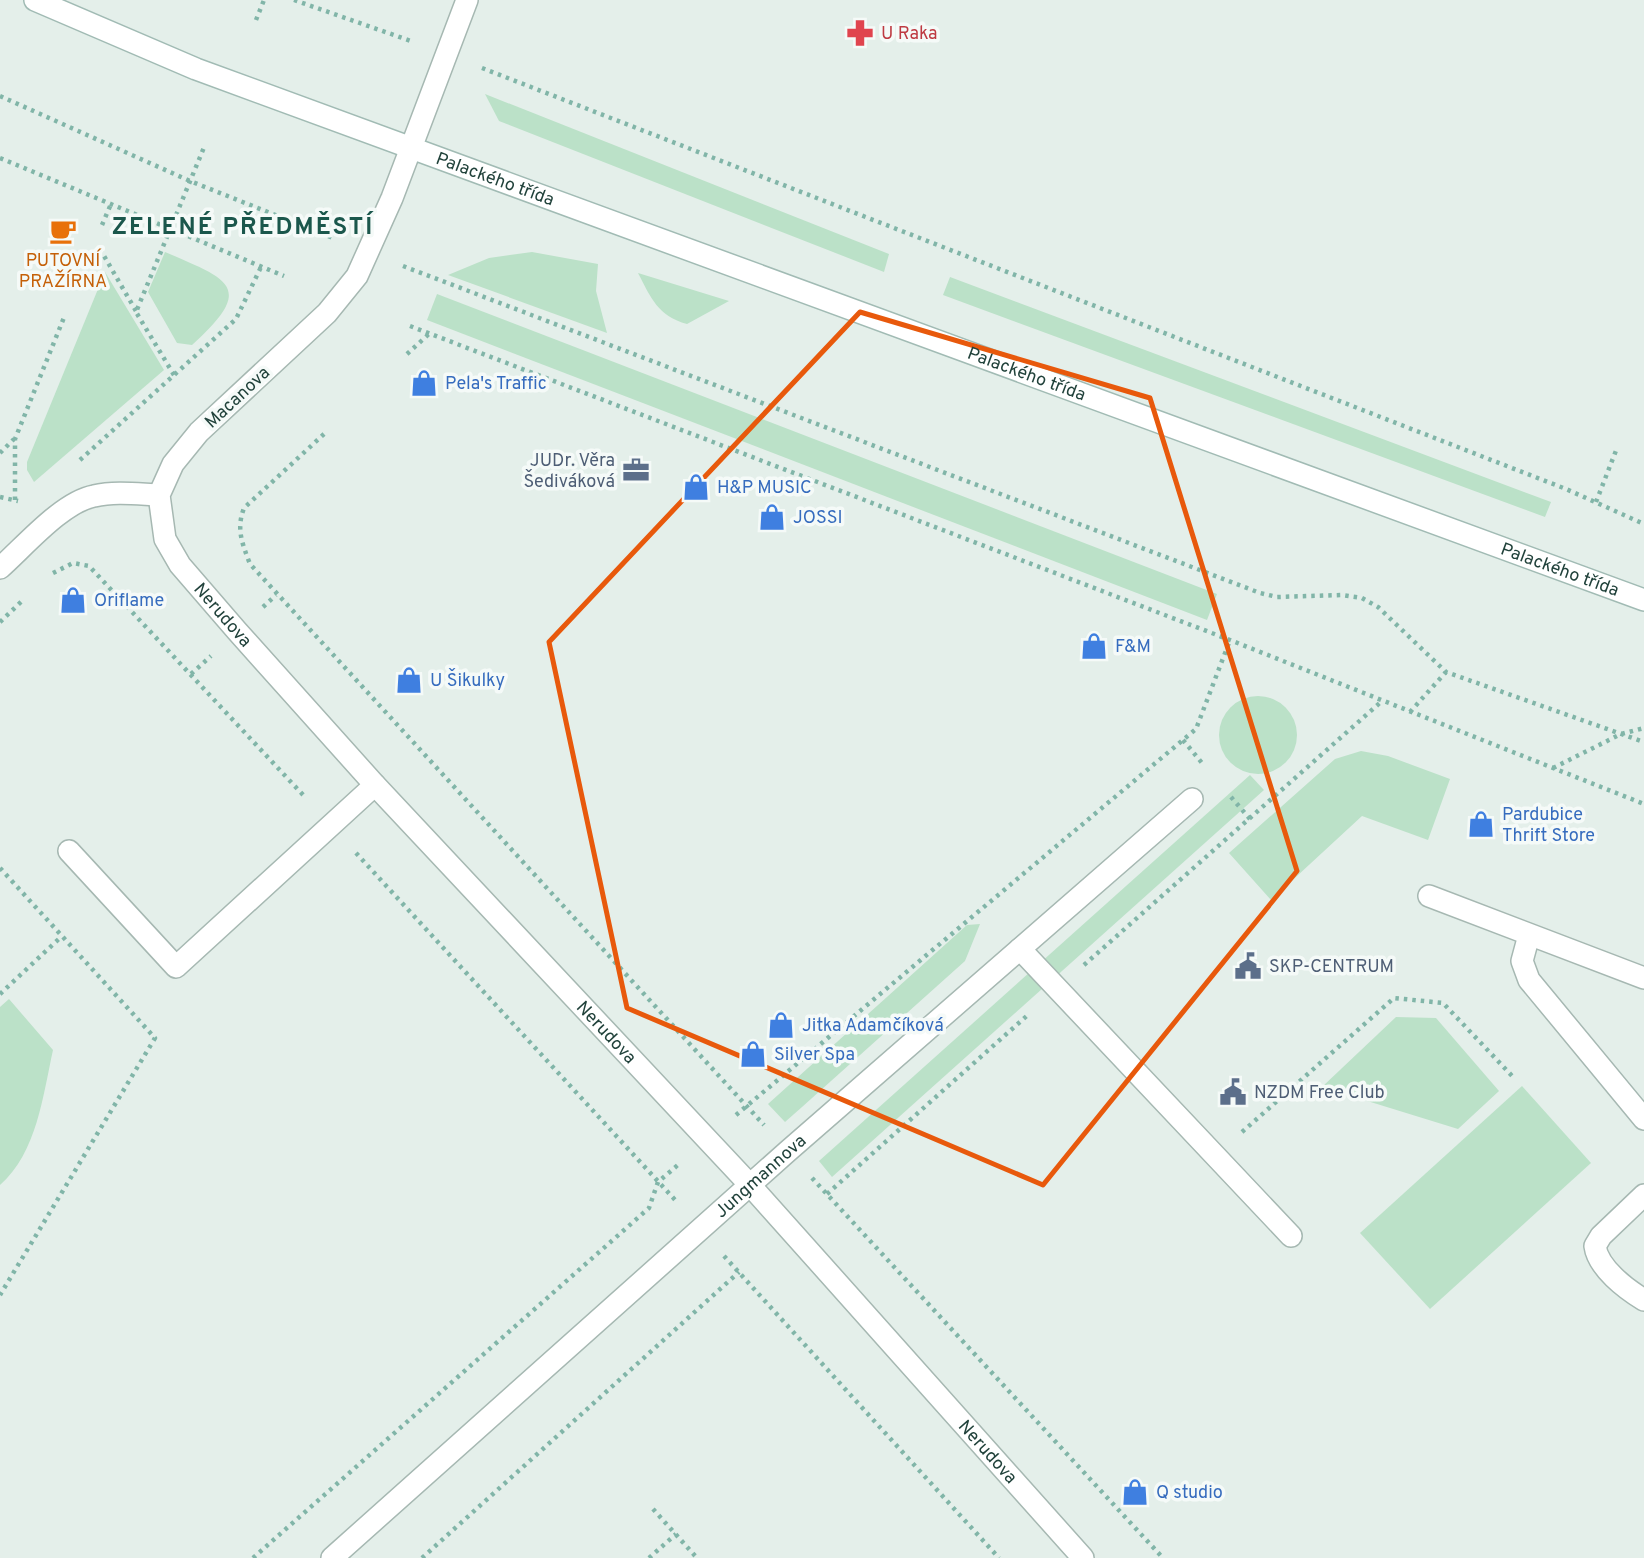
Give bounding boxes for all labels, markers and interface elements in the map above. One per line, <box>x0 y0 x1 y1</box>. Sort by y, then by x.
pharmacy icon: U Raka <box>845 18 875 48</box>
place label: U Raka <box>881 23 937 46</box>
street label: Palackého třída <box>432 148 557 212</box>
district label: ZELENÉ PŘEDMĚSTÍ <box>112 211 374 243</box>
cafe icon: PUTOVNÍ PRAŽÍRNA <box>48 216 78 246</box>
place label: PUTOVNÍ PRAŽÍRNA <box>19 248 107 294</box>
street label: Palackého třída <box>964 343 1089 407</box>
street label: Macanova <box>201 362 275 434</box>
shop icon: Pela's Traffic <box>409 368 439 398</box>
place label: Pela's Traffic <box>445 373 547 396</box>
place label: JUDr. Věra Šediváková <box>524 450 615 494</box>
office icon: JUDr. Věra Šediváková <box>621 455 651 485</box>
shop icon: H&P MUSIC <box>681 472 711 502</box>
place label: H&P MUSIC <box>717 477 812 500</box>
shop icon: JOSSI <box>757 502 787 532</box>
place label: JOSSI <box>793 507 843 530</box>
street label: Palackého třída <box>1497 538 1622 603</box>
street label: Nerudova <box>188 579 256 653</box>
shop icon: Oriflame <box>58 585 88 615</box>
place label: Oriflame <box>94 590 164 613</box>
shop icon: F&M <box>1079 631 1109 661</box>
place label: F&M <box>1115 636 1151 659</box>
shop icon: U Šikulky <box>394 665 424 695</box>
place label: U Šikulky <box>430 668 505 693</box>
place label: Pardubice Thrift Store <box>1502 804 1595 848</box>
shop icon: Pardubice Thrift Store <box>1466 809 1496 839</box>
public building icon: SKP-CENTRUM <box>1233 951 1263 981</box>
place label: SKP-CENTRUM <box>1269 956 1394 979</box>
street label: Nerudova <box>571 997 641 1069</box>
shop icon: Jitka Adamčíková <box>766 1010 796 1040</box>
place label: Jitka Adamčíková <box>802 1015 944 1038</box>
shop icon: Silver Spa <box>738 1039 768 1069</box>
place label: Silver Spa <box>774 1044 855 1067</box>
public building icon: NZDM Free Club <box>1218 1077 1248 1107</box>
place label: NZDM Free Club <box>1254 1082 1385 1105</box>
street label: Jungmannova <box>711 1130 812 1224</box>
street label: Nerudova <box>952 1416 1021 1489</box>
shop icon: Q studio <box>1120 1477 1150 1507</box>
place label: Q studio <box>1156 1482 1223 1505</box>

